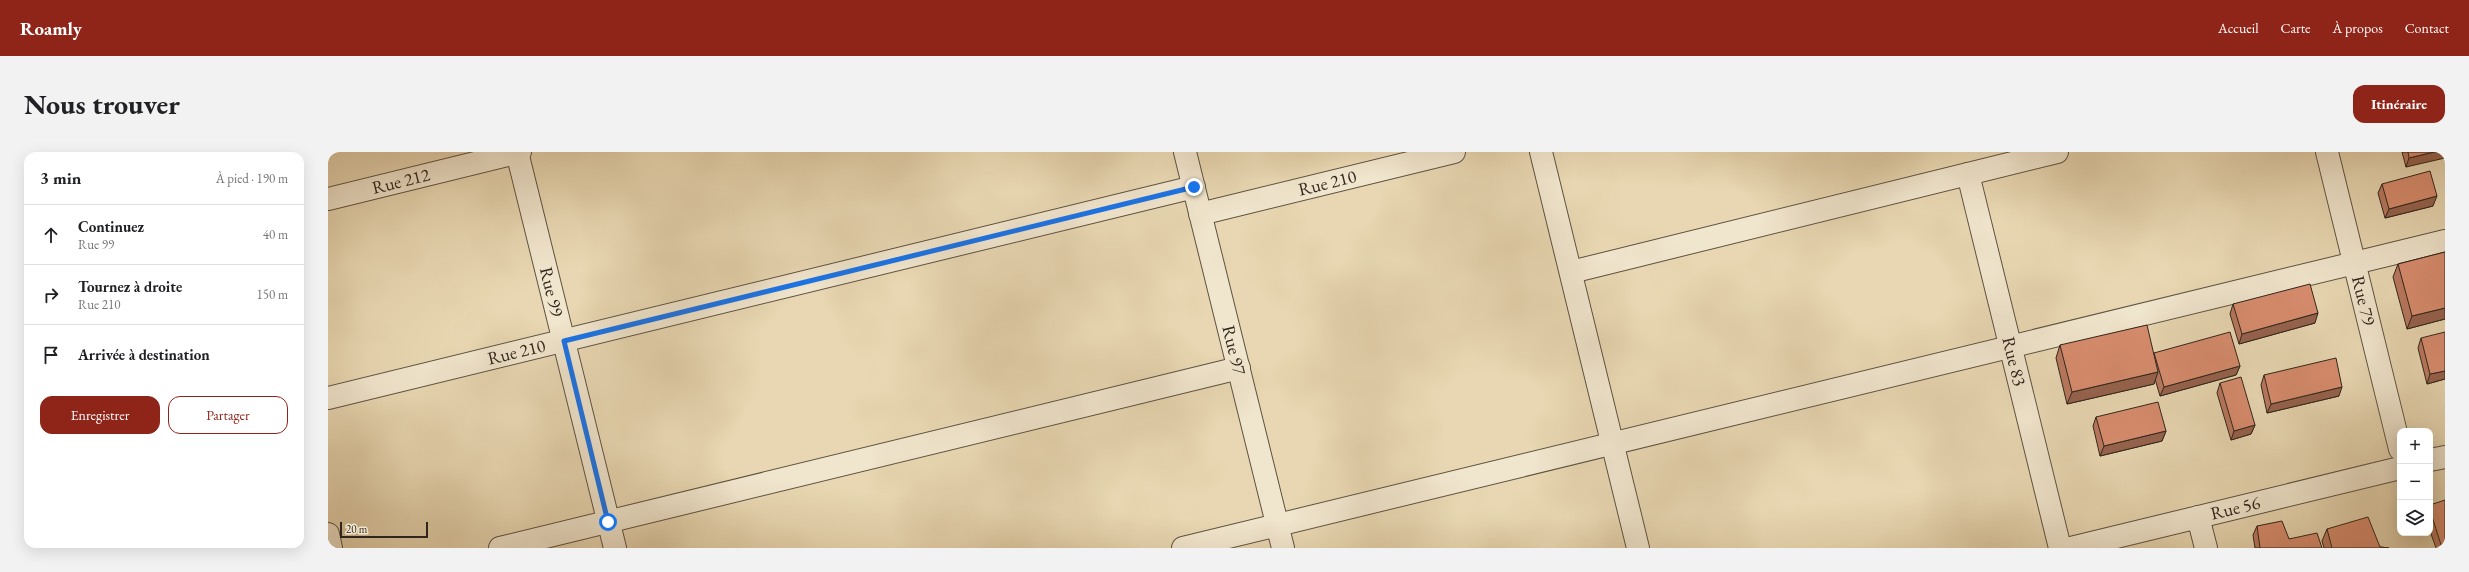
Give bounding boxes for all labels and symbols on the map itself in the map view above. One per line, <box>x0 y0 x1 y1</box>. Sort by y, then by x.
street label: Rue 212 <box>369 162 432 199</box>
street label: Rue 210 <box>1296 164 1359 201</box>
route end <box>1185 178 1203 196</box>
street label: Rue 99 <box>535 265 569 319</box>
street label: Rue 79 <box>2347 273 2381 328</box>
street label: Rue 97 <box>1217 323 1252 377</box>
street label: Rue 210 <box>485 333 548 370</box>
street label: Rue 83 <box>1997 334 2032 388</box>
street label: Rue 56 <box>2208 490 2263 525</box>
route start <box>599 513 617 531</box>
scale bar <box>340 520 428 539</box>

